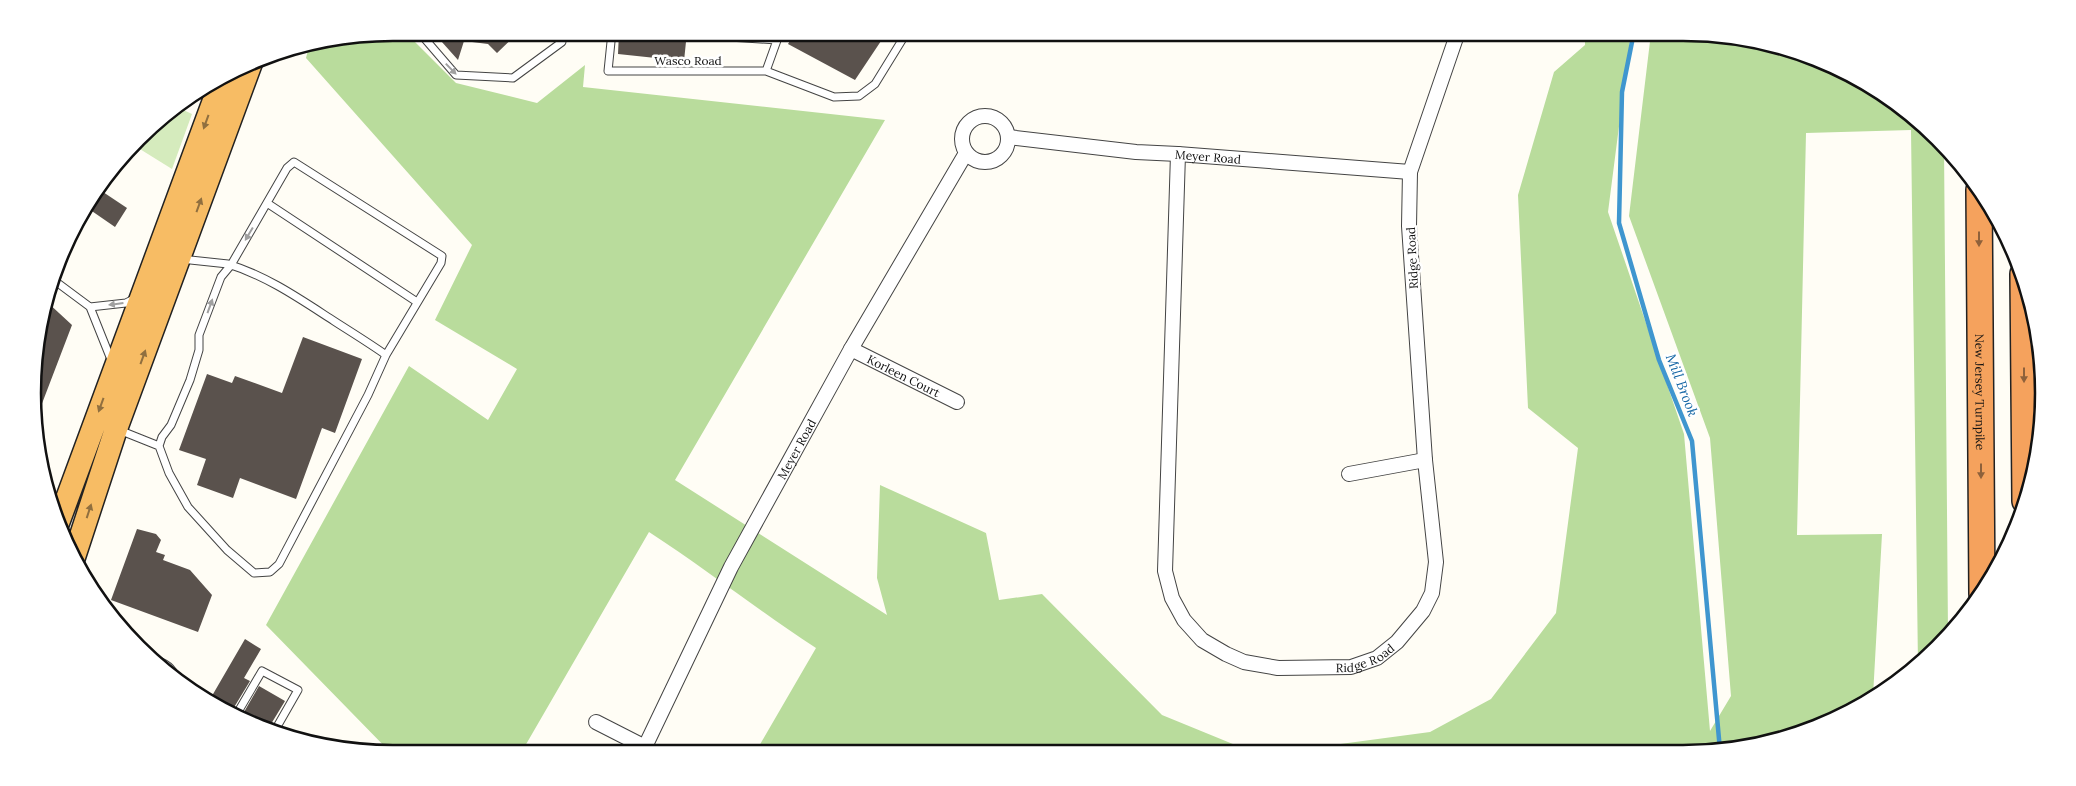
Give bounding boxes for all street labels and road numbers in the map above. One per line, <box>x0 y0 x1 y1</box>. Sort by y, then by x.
street label: Wasco Road <box>654 53 722 68</box>
street label: Meyer Road <box>1174 146 1242 166</box>
street label: Ridge Road <box>1403 227 1421 289</box>
street label: New Jersey Turnpike <box>1973 334 1988 451</box>
street label: Korleen Court <box>865 351 943 400</box>
street label: Meyer Road <box>773 416 819 482</box>
street label: Ridge Road <box>1336 640 1397 675</box>

